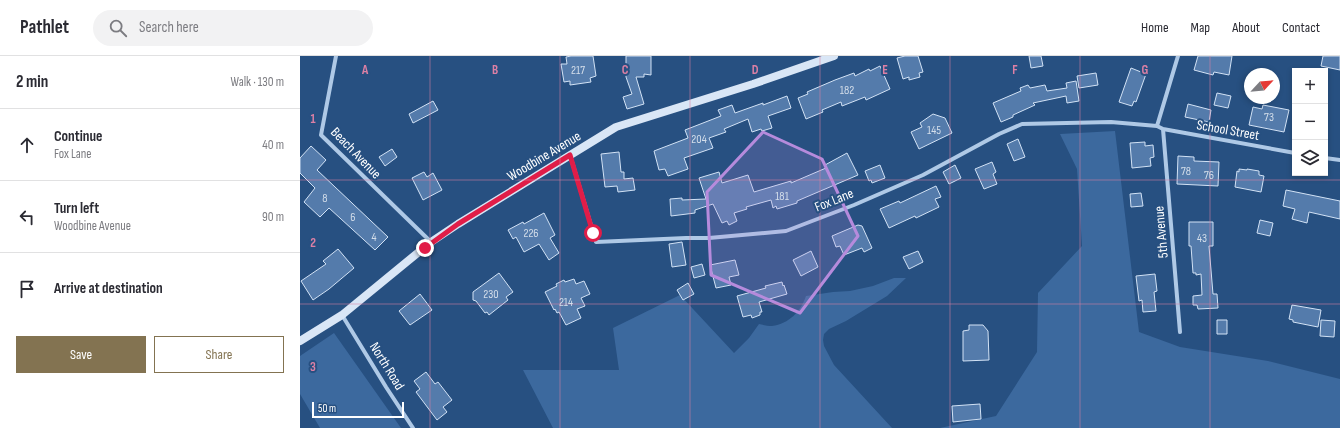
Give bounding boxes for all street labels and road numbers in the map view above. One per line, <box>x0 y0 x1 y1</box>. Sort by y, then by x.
street label: School Street <box>1195 116 1261 144</box>
street label: Beach Avenue <box>327 124 385 182</box>
street label: Woodbine Avenue <box>504 127 584 185</box>
street label: Fox Lane <box>812 185 856 215</box>
street label: 5th Avenue <box>1150 205 1172 259</box>
street label: North Road <box>366 339 408 393</box>

